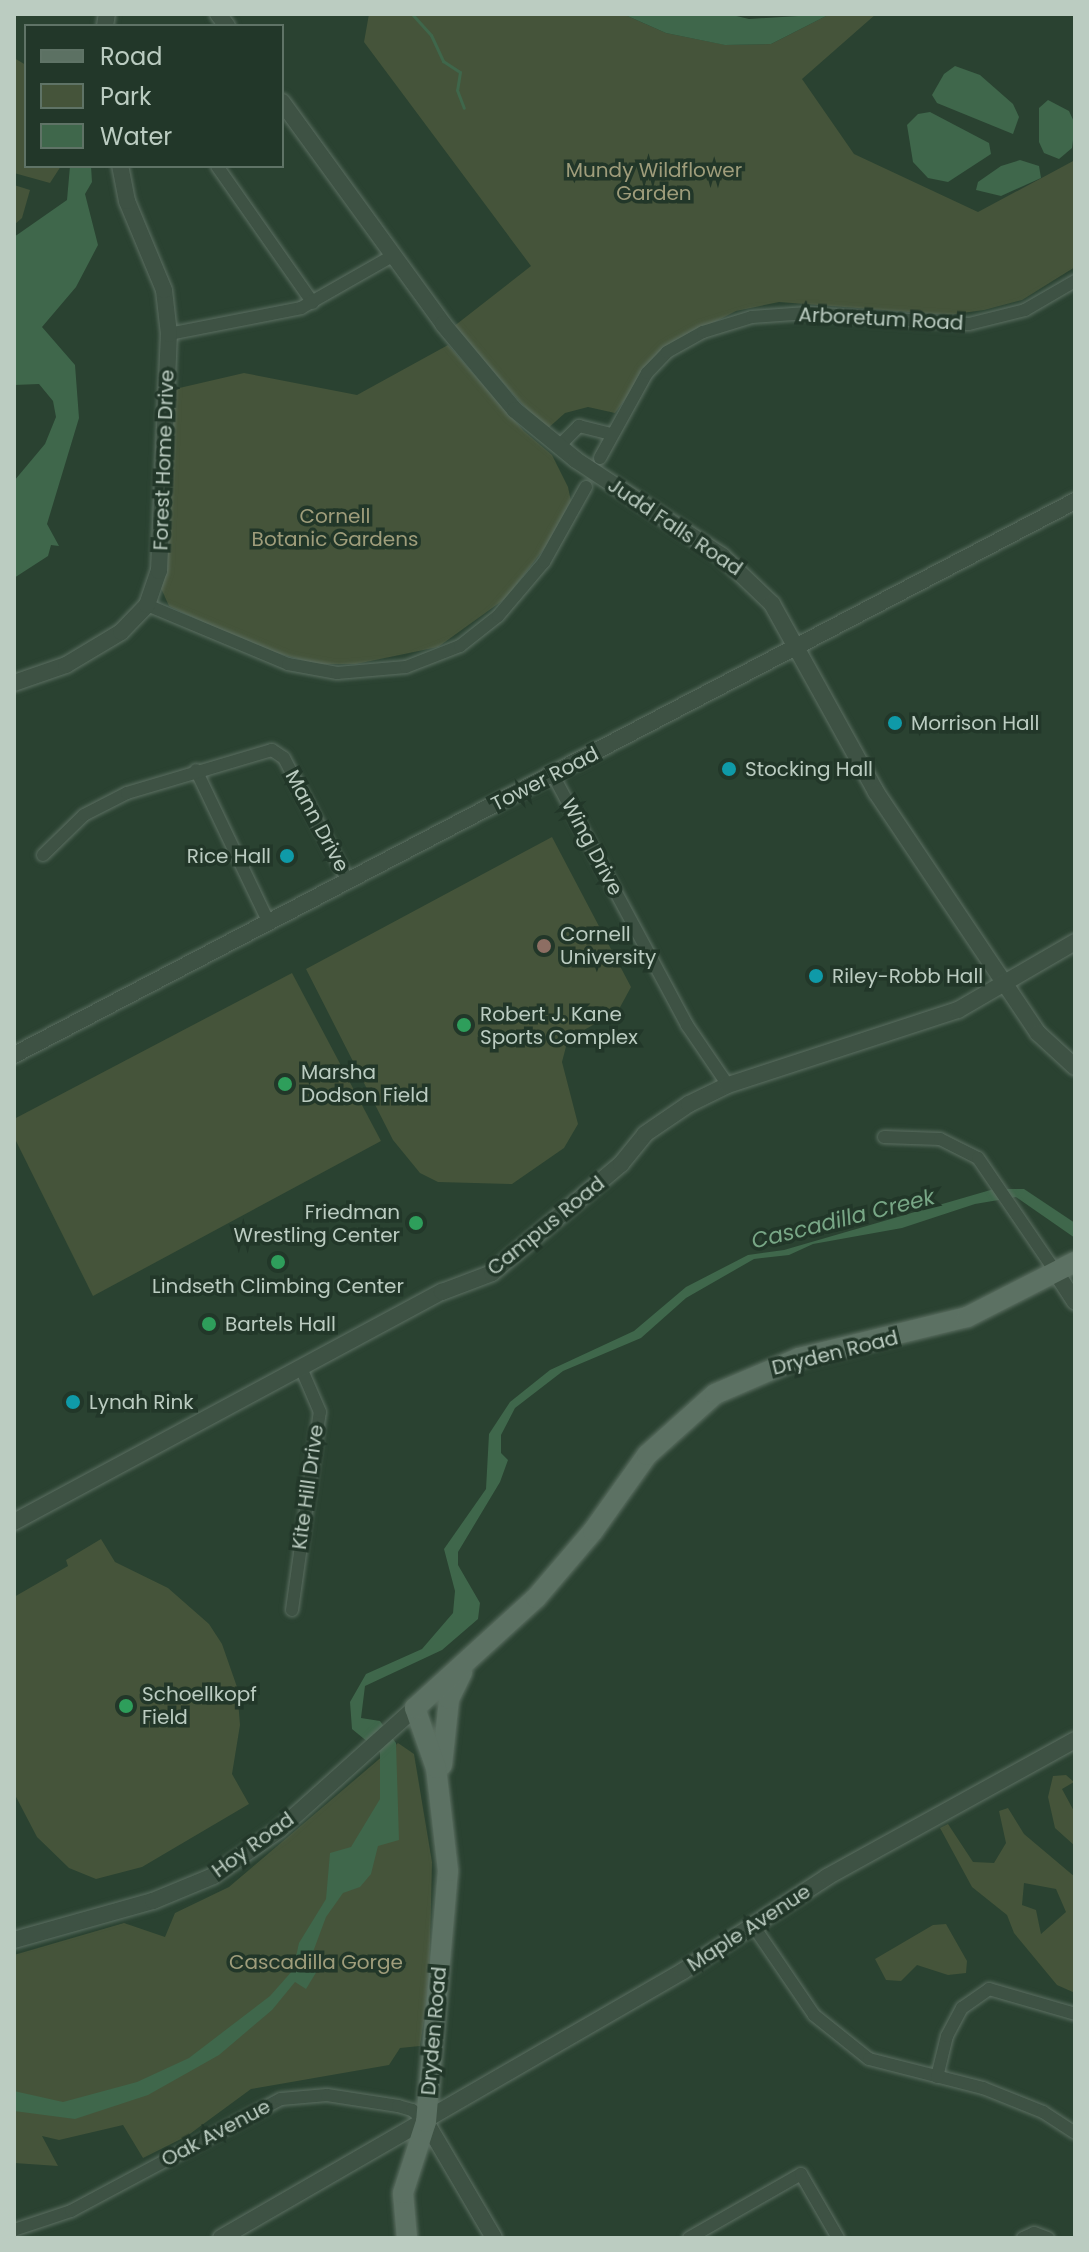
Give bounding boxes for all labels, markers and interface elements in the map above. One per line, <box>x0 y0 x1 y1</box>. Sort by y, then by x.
legend <box>24 24 284 168</box>
text: Road <box>100 40 162 73</box>
text: Park <box>100 80 151 113</box>
text: Water <box>100 120 172 153</box>
park label: Mundy Wildflower Garden <box>566 158 742 205</box>
street label: Arboretum Road <box>798 303 964 335</box>
street label: Forest Home Drive <box>149 369 179 551</box>
street label: Judd Falls Road <box>603 473 747 581</box>
park label: Cornell Botanic Gardens <box>252 505 418 552</box>
place label: Morrison Hall <box>911 711 1039 735</box>
marker: Morrison Hall <box>886 714 904 732</box>
street label: Tower Road <box>487 742 603 816</box>
place label: Stocking Hall <box>745 757 873 781</box>
marker: Stocking Hall <box>720 760 738 778</box>
street label: Mann Drive <box>280 766 354 876</box>
street label: Wing Drive <box>556 794 628 900</box>
place label: Rice Hall <box>187 844 271 868</box>
marker: Rice Hall <box>278 847 296 865</box>
place label: Cornell University <box>560 922 656 969</box>
marker: Cornell University <box>535 937 553 955</box>
place label: Riley-Robb Hall <box>832 964 983 988</box>
marker: Riley-Robb Hall <box>807 967 825 985</box>
place label: Robert J. Kane Sports Complex <box>480 1002 638 1049</box>
marker: Robert J. Kane Sports Complex <box>455 1016 473 1034</box>
place label: Marsha Dodson Field <box>301 1060 429 1107</box>
marker: Marsha Dodson Field <box>276 1075 294 1093</box>
street label: Campus Road <box>483 1171 609 1281</box>
water label: Cascadilla Creek <box>749 1183 937 1255</box>
place label: Friedman Wrestling Center <box>234 1200 400 1247</box>
marker: Friedman Wrestling Center <box>407 1214 425 1232</box>
marker: Lindseth Climbing Center <box>269 1253 287 1271</box>
place label: Lindseth Climbing Center <box>152 1274 404 1298</box>
place label: Bartels Hall <box>225 1312 336 1336</box>
marker: Bartels Hall <box>200 1315 218 1333</box>
street label: Dryden Road <box>770 1326 900 1380</box>
place label: Lynah Rink <box>89 1390 194 1414</box>
marker: Lynah Rink <box>64 1393 82 1411</box>
street label: Kite Hill Drive <box>287 1423 329 1551</box>
place label: Schoellkopf Field <box>142 1682 257 1729</box>
marker: Schoellkopf Field <box>117 1697 135 1715</box>
street label: Hoy Road <box>207 1807 299 1883</box>
street label: Maple Avenue <box>683 1879 815 1977</box>
park label: Cascadilla Gorge <box>229 1950 403 1974</box>
street label: Dryden Road <box>416 1966 452 2096</box>
street label: Oak Avenue <box>157 2094 275 2172</box>

